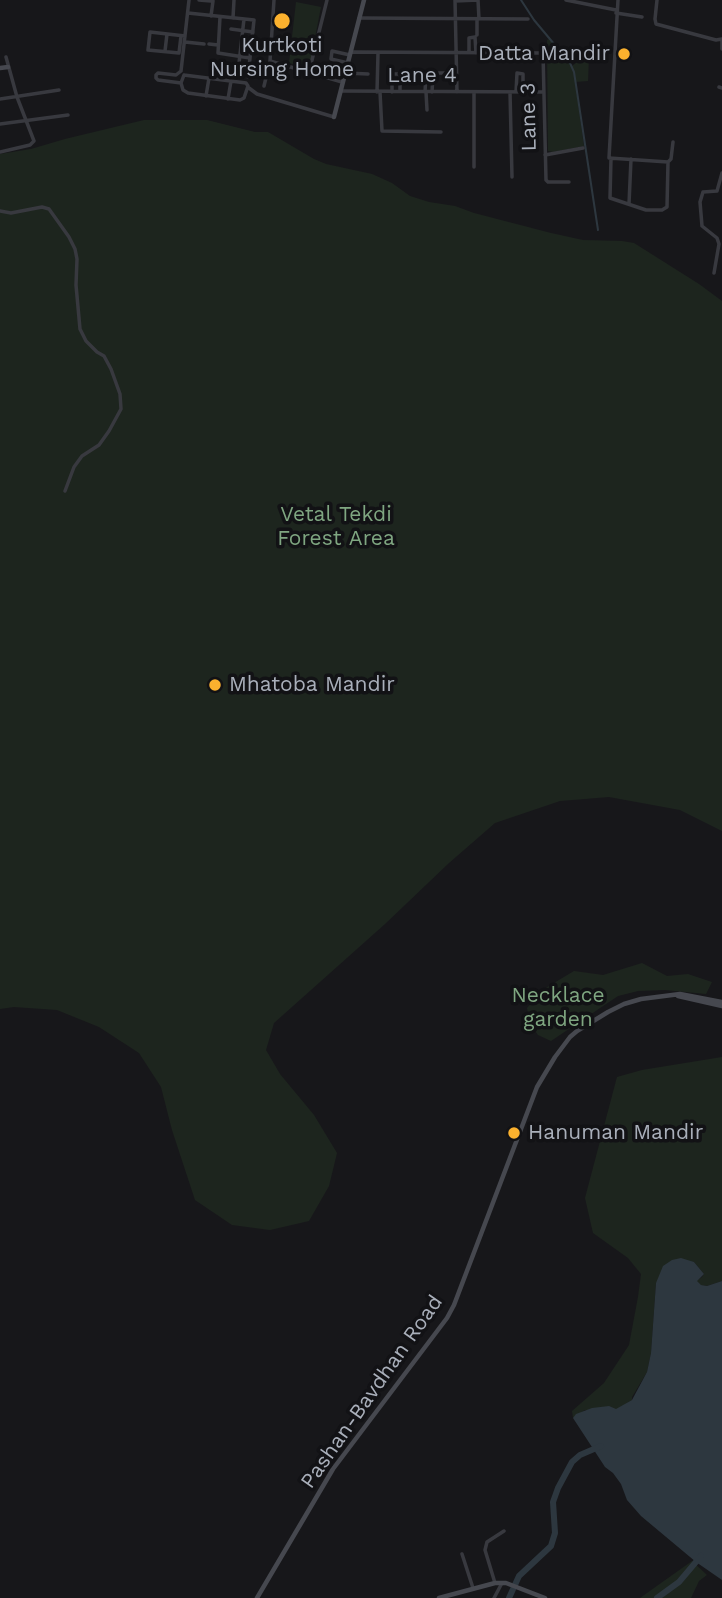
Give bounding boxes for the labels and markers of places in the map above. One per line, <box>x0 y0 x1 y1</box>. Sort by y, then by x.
marker: Kurtkoti Nursing Home <box>272 11 292 31</box>
place label: Kurtkoti Nursing Home <box>210 33 354 83</box>
place label: Datta Mandir <box>478 41 610 67</box>
marker: Datta Mandir <box>616 46 632 62</box>
place label: Mhatoba Mandir <box>229 672 395 698</box>
marker: Mhatoba Mandir <box>207 677 223 693</box>
place label: Hanuman Mandir <box>528 1120 703 1146</box>
marker: Hanuman Mandir <box>506 1125 522 1141</box>

